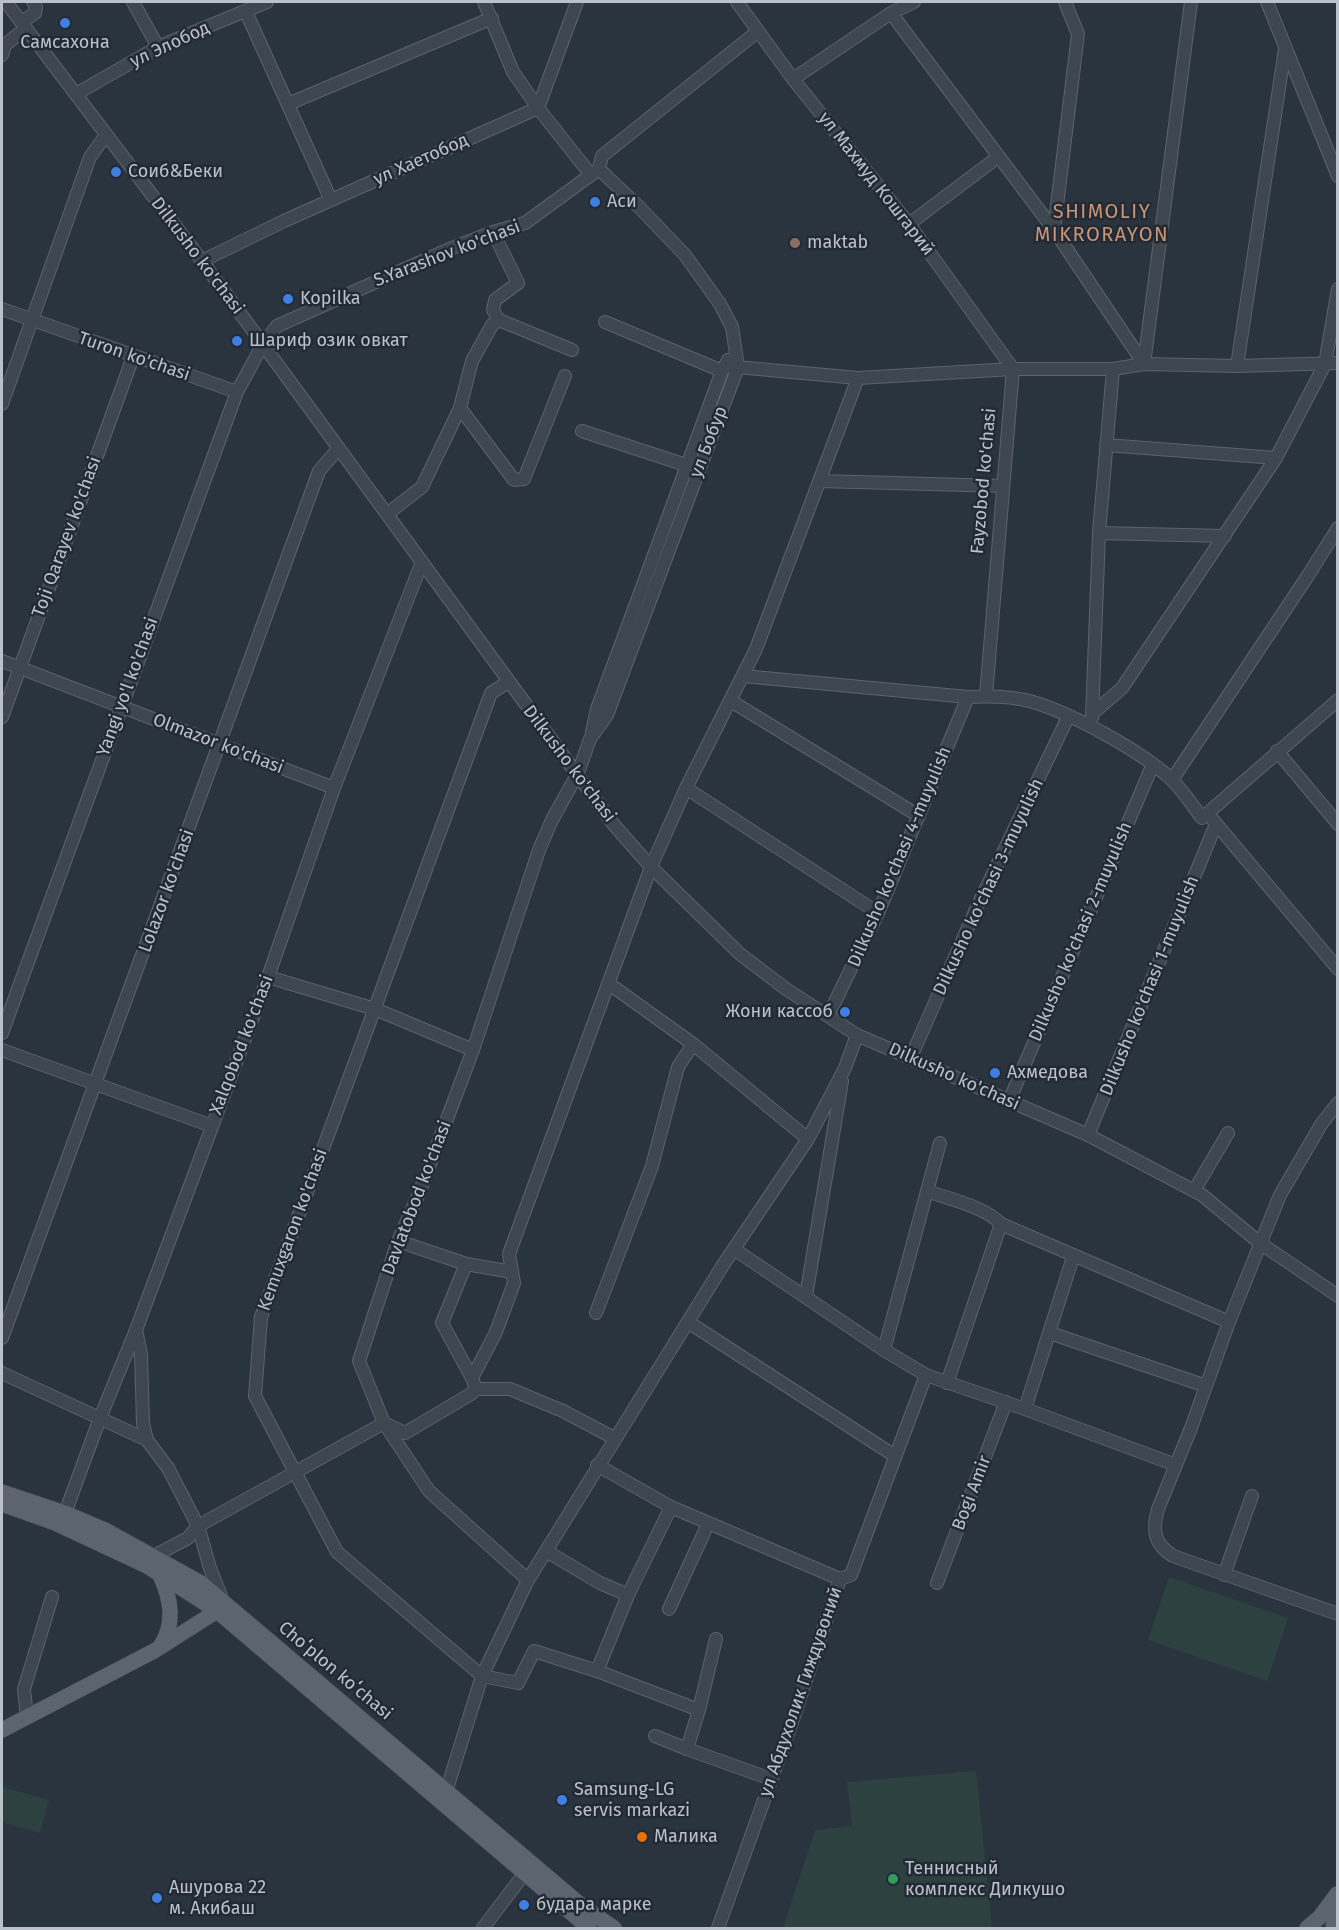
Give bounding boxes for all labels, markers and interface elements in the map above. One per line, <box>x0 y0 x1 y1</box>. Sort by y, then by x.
marker: Самсахона <box>58 16 72 30</box>
street label: ул Элобод <box>127 17 213 73</box>
place label: Самсахона <box>20 32 110 54</box>
street label: ул Махмуд Кошгарий <box>813 108 939 260</box>
street label: ул Хаетобод <box>370 129 472 191</box>
place label: Соиб&Беки <box>128 161 223 183</box>
marker: Соиб&Беки <box>109 165 123 179</box>
place label: Аси <box>607 191 637 213</box>
street label: Dilkusho ko'chasi <box>146 193 248 319</box>
marker: Аси <box>588 195 602 209</box>
district label: SHIMOLIY MIKRORAYON <box>1035 200 1169 247</box>
street label: S.Yarashov ko'chasi <box>371 216 523 292</box>
place label: maktab <box>807 232 868 254</box>
marker: maktab <box>788 236 802 250</box>
place label: Kopilka <box>300 288 361 310</box>
marker: Kopilka <box>281 292 295 306</box>
street label: Turon ko'chasi <box>75 328 193 386</box>
place label: Шариф озик овкат <box>249 330 408 352</box>
marker: Шариф озик овкат <box>230 334 244 348</box>
street label: ул Бобур <box>686 403 732 481</box>
street label: Fayzobod ko'chasi <box>967 407 1001 555</box>
street label: Toji Qarayev ko'chasi <box>28 454 106 620</box>
street label: Yangi yo'l ko'chasi <box>93 614 163 760</box>
street label: Dilkusho ko'chasi <box>518 701 620 827</box>
street label: Olmazor ko'chasi <box>150 709 286 779</box>
street label: Dilkusho ko'chasi 4-muyulish <box>844 744 956 970</box>
street label: Dilkusho ko'chasi 3-muyulish <box>929 775 1049 999</box>
street label: Dilkusho ko'chasi 2-muyulish <box>1025 819 1137 1045</box>
street label: Lolazor ko'chasi <box>135 827 199 955</box>
street label: Dilkusho ko'chasi 1-muyulish <box>1096 873 1204 1099</box>
street label: Xalqobod ko'chasi <box>205 972 279 1118</box>
place label: Жони кассоб <box>725 1001 833 1023</box>
marker: Жони кассоб <box>838 1005 852 1019</box>
street label: Dilkusho ko'chasi <box>885 1038 1023 1116</box>
place label: Ахмедова <box>1007 1062 1088 1084</box>
marker: Ахмедова <box>988 1066 1002 1080</box>
street label: Davlatobod ko'chasi <box>378 1118 456 1278</box>
street label: Kemuxgaron ko'chasi <box>254 1146 332 1314</box>
street label: Bogi Amir <box>948 1453 996 1533</box>
street label: ул Абдухолик Гиждувоний <box>755 1584 847 1800</box>
street label: Choʻplon koʻchasi <box>274 1617 396 1725</box>
place label: Samsung-LG servis markazi <box>574 1779 690 1822</box>
marker: Samsung-LG servis markazi <box>555 1793 569 1807</box>
place label: Малика <box>654 1826 718 1848</box>
marker: Малика <box>635 1830 649 1844</box>
place label: Теннисный комплекс Дилкушо <box>905 1858 1065 1900</box>
marker: Теннисный комплекс Дилкушо <box>886 1872 900 1886</box>
place label: Ашурова 22 м. Акибаш <box>169 1877 266 1920</box>
marker: Ашурова 22 м. Акибаш <box>150 1891 164 1905</box>
place label: будара марке <box>536 1894 651 1916</box>
marker: будара марке <box>517 1898 531 1912</box>

